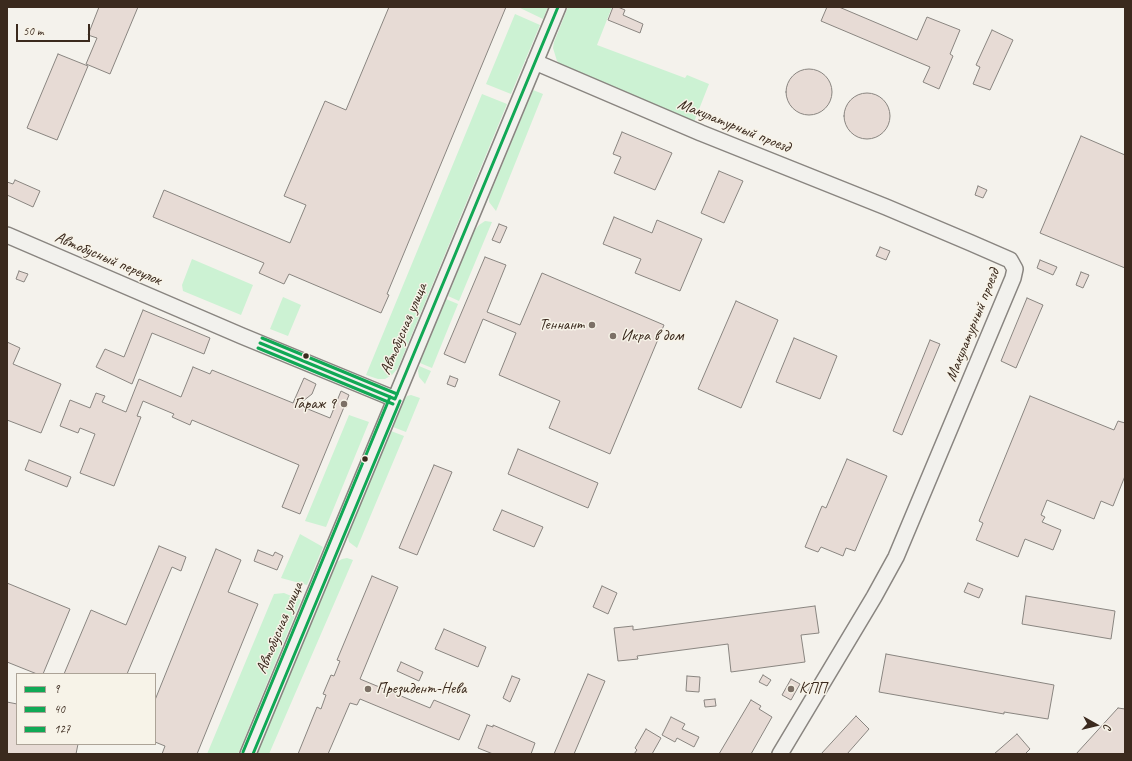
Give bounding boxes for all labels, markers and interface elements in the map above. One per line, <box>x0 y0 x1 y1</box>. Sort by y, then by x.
scale bar <box>18 16 92 42</box>
text: 50 m <box>23 23 43 39</box>
street label: Макулатурный проезд <box>675 95 793 157</box>
street label: Автобусный переулок <box>52 228 164 290</box>
street label: Макулатурный проезд <box>942 266 1004 384</box>
street label: Автобусная улица <box>376 280 432 378</box>
place label: Теннант <box>539 315 584 335</box>
marker: Теннант <box>587 320 597 330</box>
place label: Икра в дом <box>621 326 683 346</box>
marker: Икра в дом <box>608 331 618 341</box>
unlabelled marker <box>301 351 311 361</box>
place label: Гараж 9 <box>293 394 336 414</box>
marker: Гараж 9 <box>339 399 349 409</box>
unlabelled marker <box>360 454 370 464</box>
street label: Автобусная улица <box>252 579 308 677</box>
legend <box>16 673 156 745</box>
place label: Президент-Нева <box>376 679 466 699</box>
place label: КПП <box>799 679 826 699</box>
text: 9 <box>54 681 59 697</box>
marker: Президент-Нева <box>363 684 373 694</box>
marker: КПП <box>786 684 796 694</box>
text: 40 <box>54 701 65 717</box>
north arrow <box>1076 705 1116 745</box>
text: 127 <box>54 721 70 737</box>
text: С <box>1101 723 1115 730</box>

